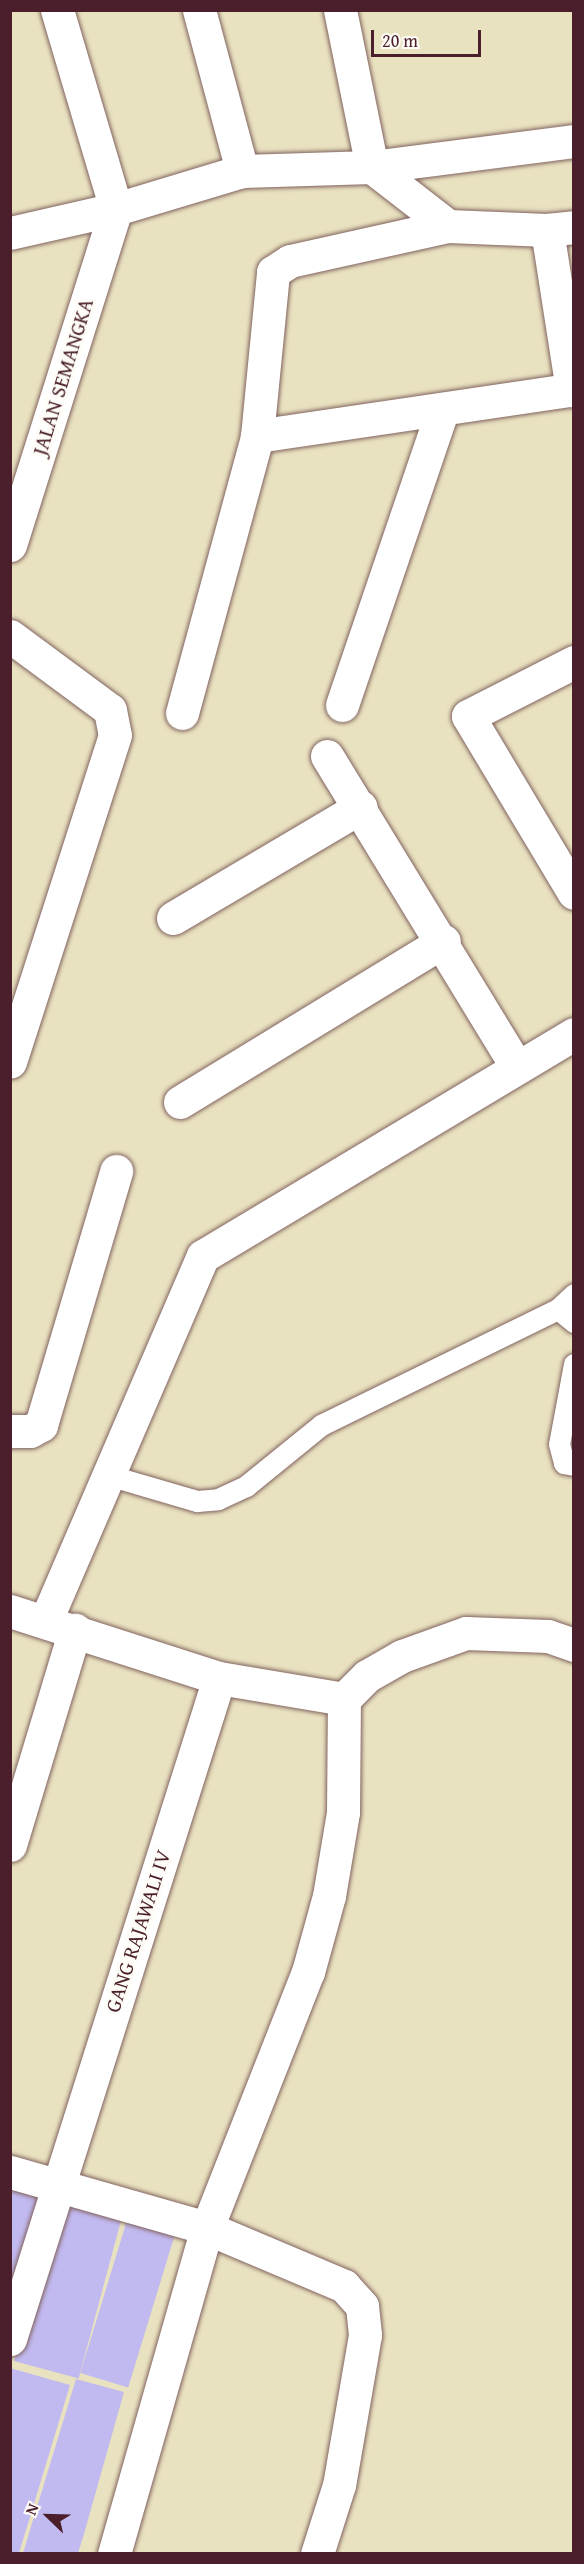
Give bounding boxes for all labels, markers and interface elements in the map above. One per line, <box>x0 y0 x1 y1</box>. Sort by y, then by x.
scale bar <box>374 18 484 56</box>
text: 20 m <box>382 27 418 54</box>
street label: JALAN SEMANGKA <box>27 295 99 459</box>
street label: GANG RAJAWALI IV <box>100 1847 176 2015</box>
north arrow <box>18 2486 78 2546</box>
text: N <box>18 2499 45 2519</box>

